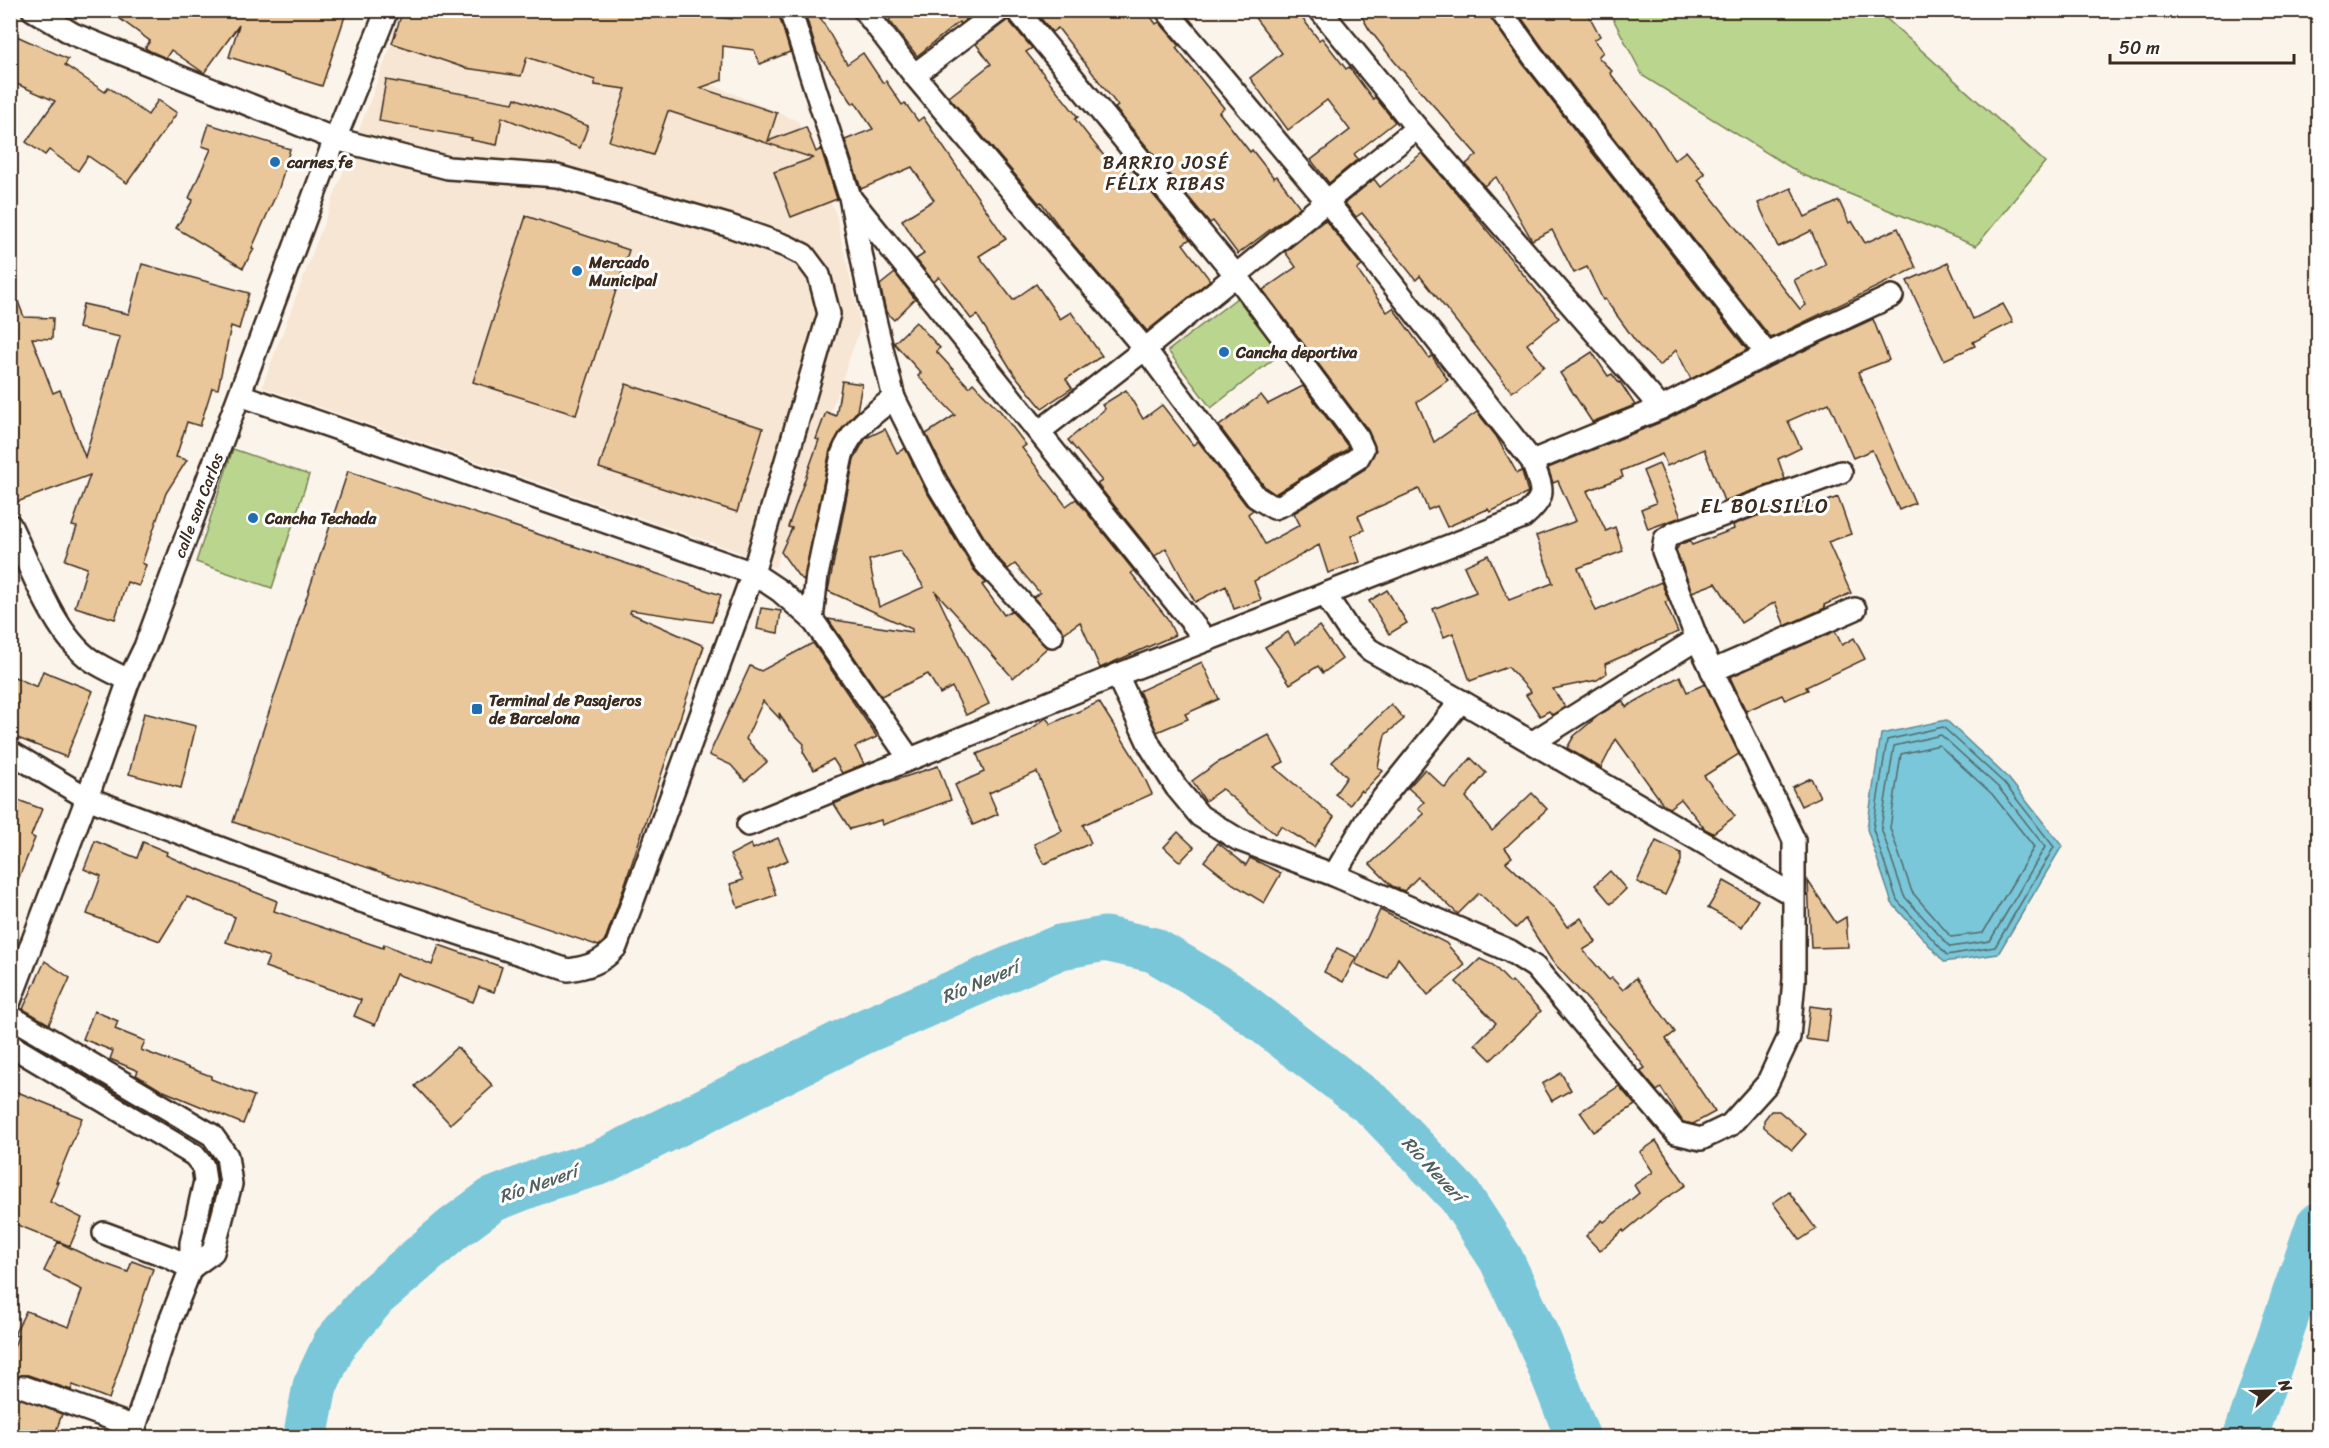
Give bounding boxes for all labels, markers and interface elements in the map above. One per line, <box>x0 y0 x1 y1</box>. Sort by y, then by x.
scale bar <box>2110 27 2294 65</box>
text: 50 m <box>2119 32 2160 64</box>
district label: BARRIO JOSÉ FÉLIX RIBAS <box>1103 147 1229 200</box>
place label: carnes fe <box>286 148 353 177</box>
marker: carnes fe <box>268 155 282 169</box>
place label: Mercado Municipal <box>588 248 659 295</box>
marker: Mercado Municipal <box>570 264 584 278</box>
place label: Cancha deportiva <box>1235 338 1358 367</box>
marker: Cancha deportiva <box>1217 345 1231 359</box>
street label: calle san Carlos <box>165 448 232 562</box>
district label: EL BOLSILLO <box>1701 489 1829 524</box>
place label: Cancha Techada <box>264 504 377 533</box>
marker: Cancha Techada <box>246 511 260 525</box>
place label: Terminal de Pasajeros de Barcelona <box>489 686 642 733</box>
marker: Terminal de Pasajeros de Barcelona <box>470 702 484 716</box>
water label: Río Neverí <box>936 949 1028 1013</box>
water label: Río Neverí <box>1394 1128 1476 1213</box>
water label: Río Neverí <box>494 1154 586 1212</box>
north arrow <box>2242 1361 2302 1421</box>
text: N <box>2270 1374 2301 1397</box>

